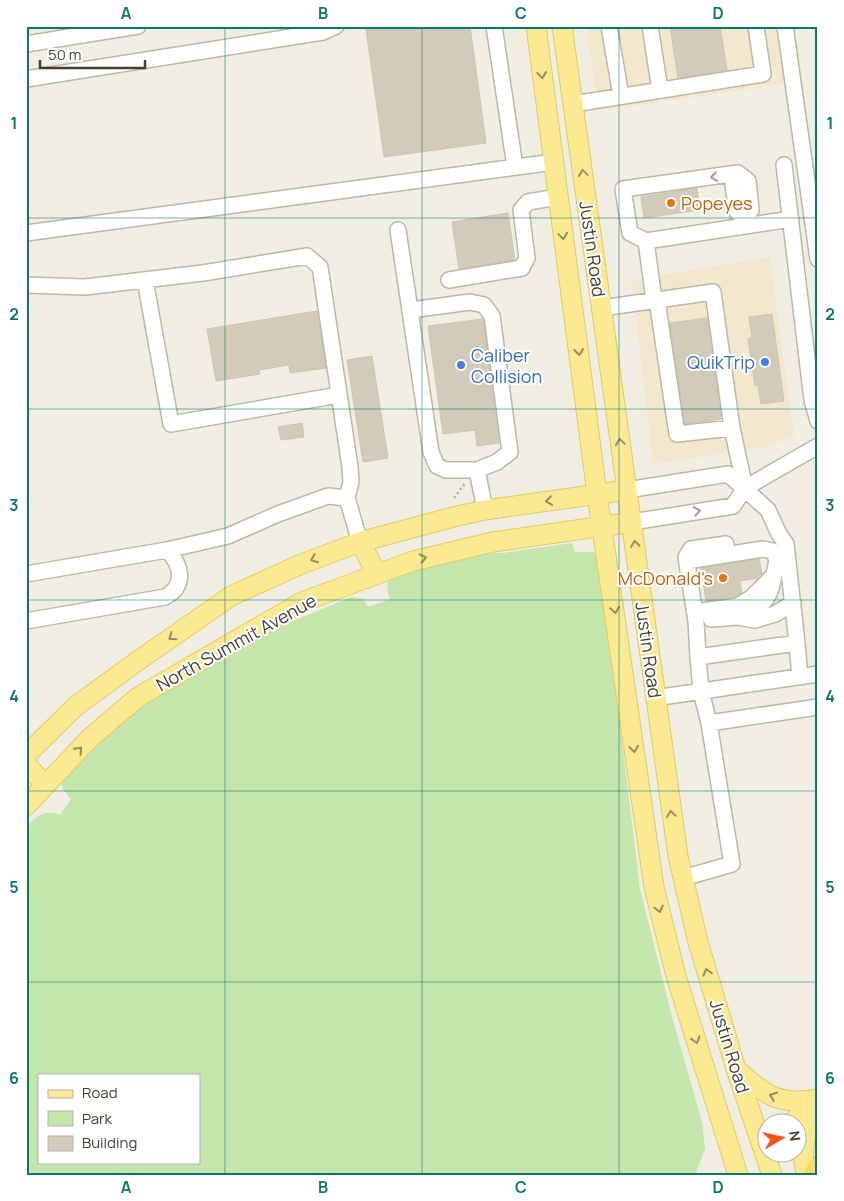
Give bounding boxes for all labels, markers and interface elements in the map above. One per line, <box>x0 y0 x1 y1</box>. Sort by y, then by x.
text: A <box>121 2 132 24</box>
text: B <box>318 2 328 24</box>
text: C <box>515 2 527 24</box>
text: D <box>712 2 724 24</box>
scale bar <box>40 38 145 70</box>
text: 50 m <box>48 44 82 65</box>
one-way arrow <box>536 71 547 79</box>
text: 1 <box>10 112 18 134</box>
text: 1 <box>826 112 834 134</box>
one-way arrow <box>578 168 588 177</box>
one-way arrow <box>710 171 719 181</box>
place label: Popeyes <box>681 191 753 215</box>
marker: Popeyes <box>665 197 677 209</box>
street label: Justin Road <box>574 199 612 299</box>
one-way arrow <box>557 232 568 240</box>
text: 2 <box>9 303 19 325</box>
text: 2 <box>825 303 835 325</box>
place label: Caliber Collision <box>471 343 542 388</box>
one-way arrow <box>573 348 583 356</box>
place label: QuikTrip <box>687 350 755 374</box>
marker: QuikTrip <box>759 356 771 368</box>
marker: Caliber Collision <box>455 359 467 371</box>
one-way arrow <box>616 437 626 446</box>
text: 3 <box>9 494 19 516</box>
text: 3 <box>825 494 835 516</box>
one-way arrow <box>545 495 553 506</box>
one-way arrow <box>693 507 701 517</box>
one-way arrow <box>630 539 641 547</box>
one-way arrow <box>310 553 319 563</box>
one-way arrow <box>418 553 427 564</box>
place label: McDonald's <box>618 566 713 590</box>
marker: McDonald's <box>717 572 729 584</box>
street label: North Summit Avenue <box>152 588 320 696</box>
street label: Justin Road <box>630 600 668 700</box>
one-way arrow <box>609 606 620 614</box>
one-way arrow <box>169 631 178 640</box>
text: 4 <box>9 685 19 707</box>
text: 4 <box>825 685 835 707</box>
one-way arrow <box>629 744 639 753</box>
one-way arrow <box>73 747 82 756</box>
one-way arrow <box>666 810 677 818</box>
text: 5 <box>9 876 19 898</box>
text: 5 <box>825 876 835 898</box>
one-way arrow <box>653 905 664 914</box>
one-way arrow <box>703 969 713 977</box>
street label: Justin Road <box>704 996 756 1096</box>
one-way arrow <box>690 1035 700 1043</box>
text: 6 <box>9 1067 19 1089</box>
text: 6 <box>825 1067 835 1089</box>
legend <box>38 1074 200 1164</box>
text: Road <box>82 1082 118 1103</box>
one-way arrow <box>769 1092 778 1102</box>
text: Park <box>82 1108 112 1129</box>
north arrow <box>756 1114 806 1164</box>
text: N <box>785 1129 806 1142</box>
text: Building <box>82 1132 137 1153</box>
text: A <box>121 1176 132 1198</box>
text: B <box>318 1176 328 1198</box>
text: C <box>515 1176 527 1198</box>
text: D <box>712 1176 724 1198</box>

